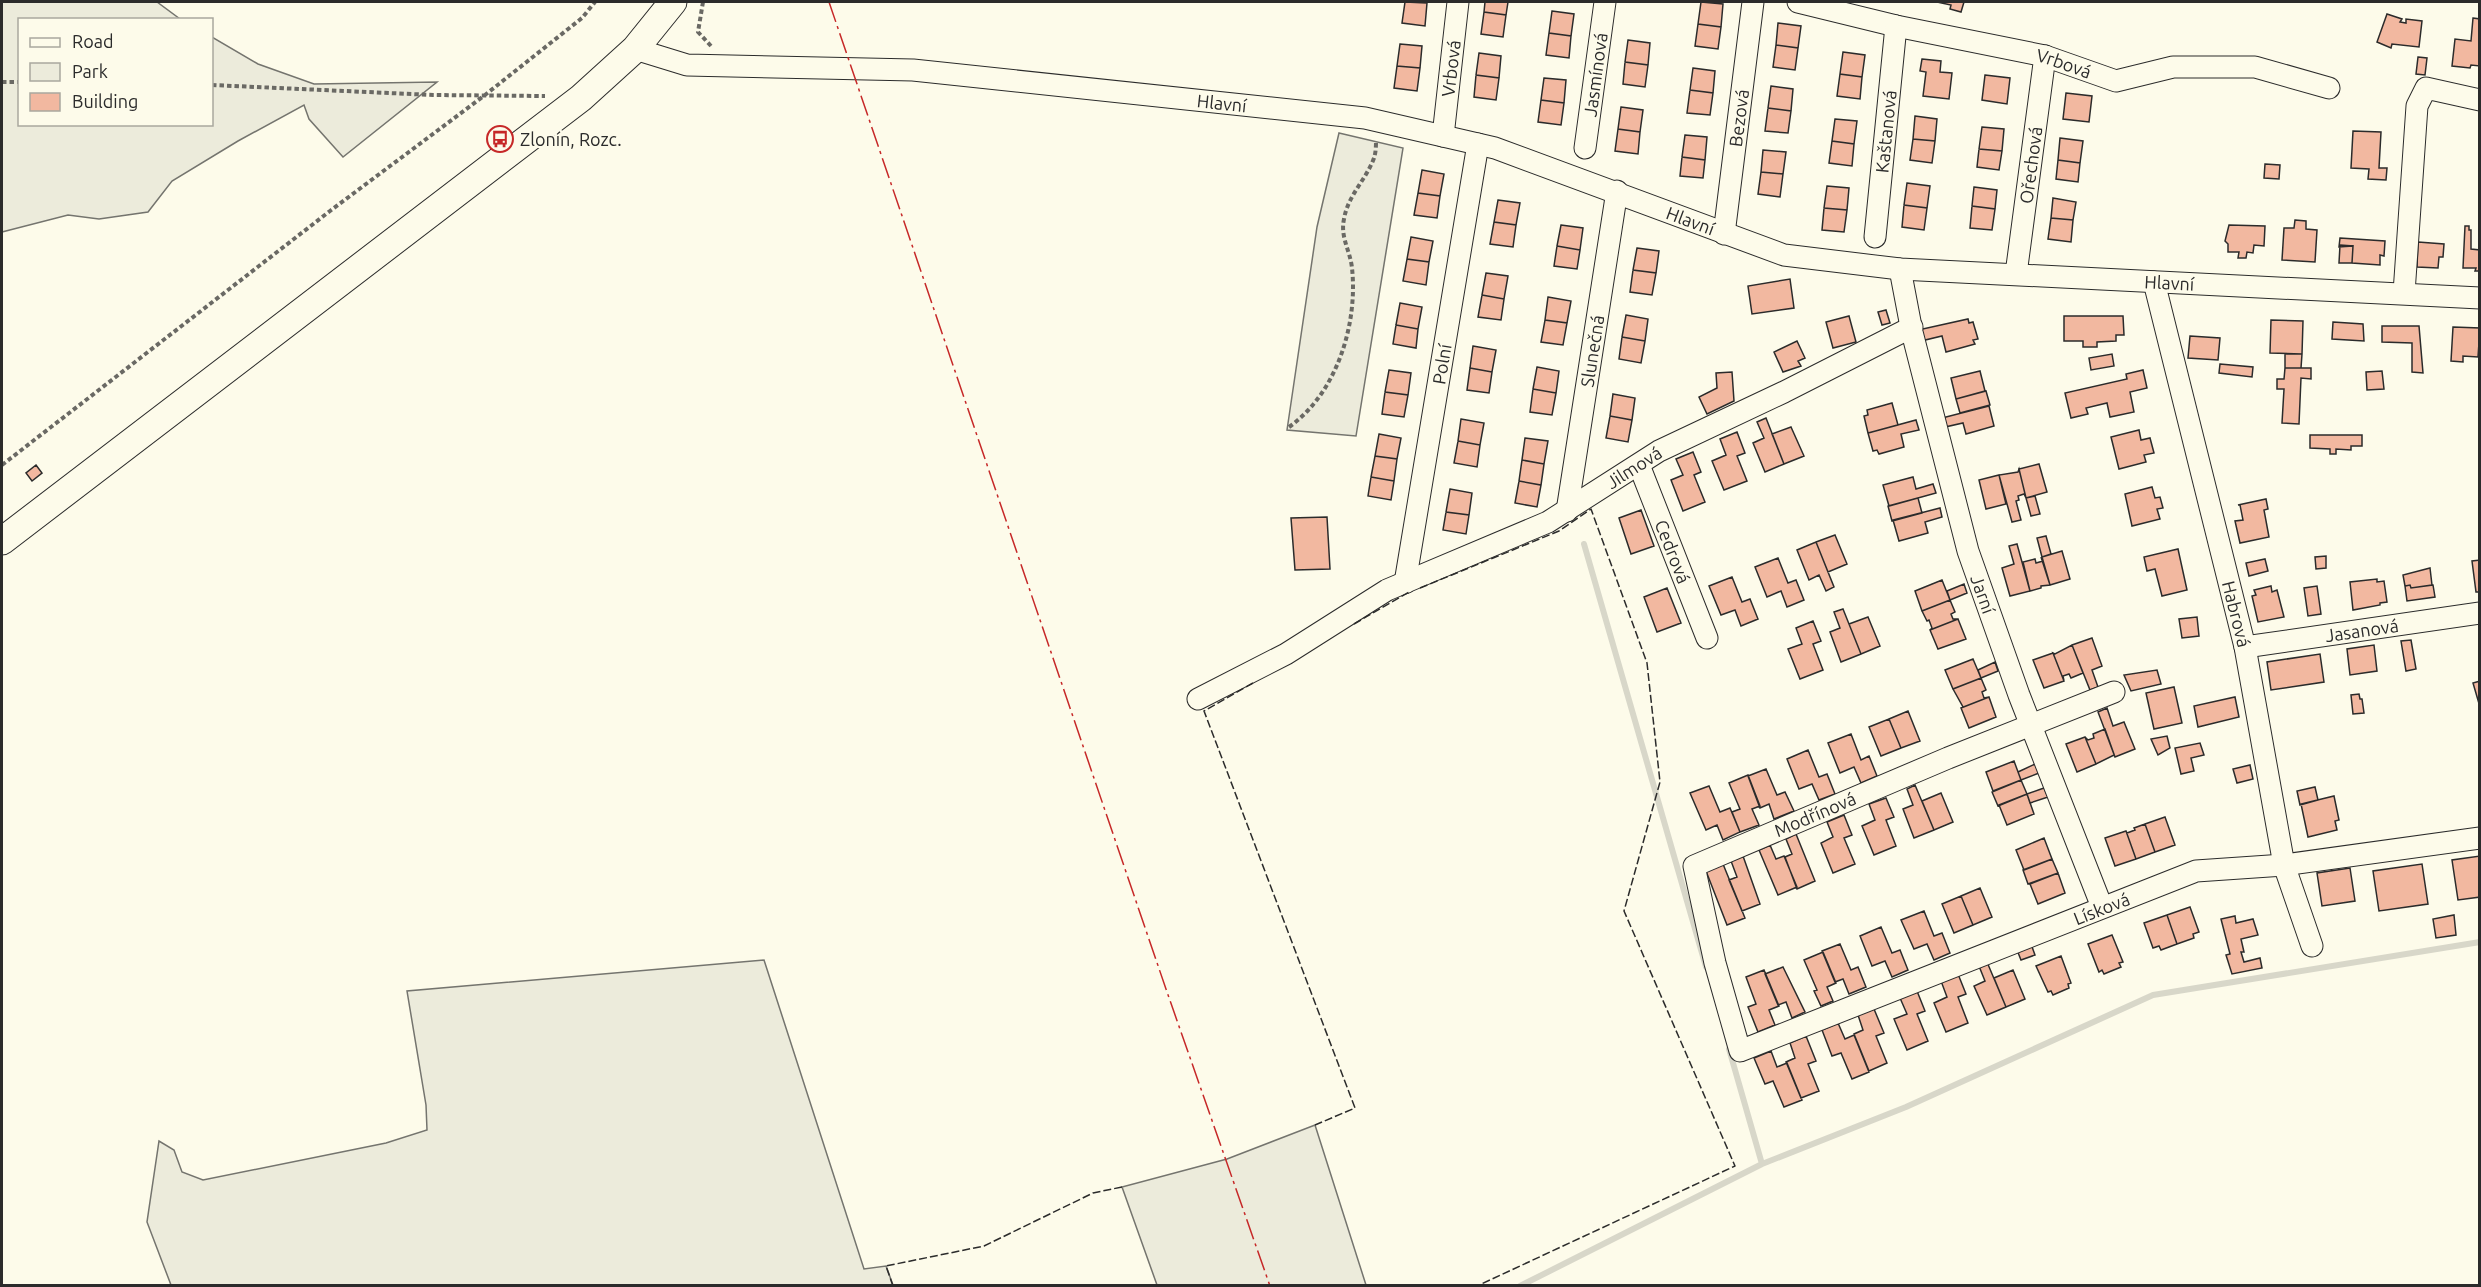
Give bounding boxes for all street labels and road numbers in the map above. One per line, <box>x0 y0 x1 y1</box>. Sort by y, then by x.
street label: Jasmínová <box>1579 31 1611 118</box>
street label: Vrbová <box>1437 39 1464 98</box>
street label: Vrbová <box>2035 45 2094 82</box>
street label: Bezová <box>1725 88 1752 148</box>
street label: Kaštanová <box>1871 89 1900 174</box>
street label: Hlavní <box>1196 90 1248 115</box>
street label: Ořechová <box>2015 125 2046 205</box>
street label: Hlavní <box>1664 202 1718 239</box>
street label: Hlavní <box>2144 271 2195 294</box>
street label: Slunečná <box>1577 314 1607 388</box>
street label: Polní <box>1428 342 1455 386</box>
street label: Jilmová <box>1602 442 1665 492</box>
street label: Cedrová <box>1651 517 1695 586</box>
street label: Jarní <box>1967 572 2000 617</box>
street label: Habrová <box>2219 579 2255 649</box>
street label: Jasanová <box>2324 615 2400 645</box>
street label: Modřínová <box>1771 788 1859 840</box>
street label: Lísková <box>2071 888 2132 928</box>

